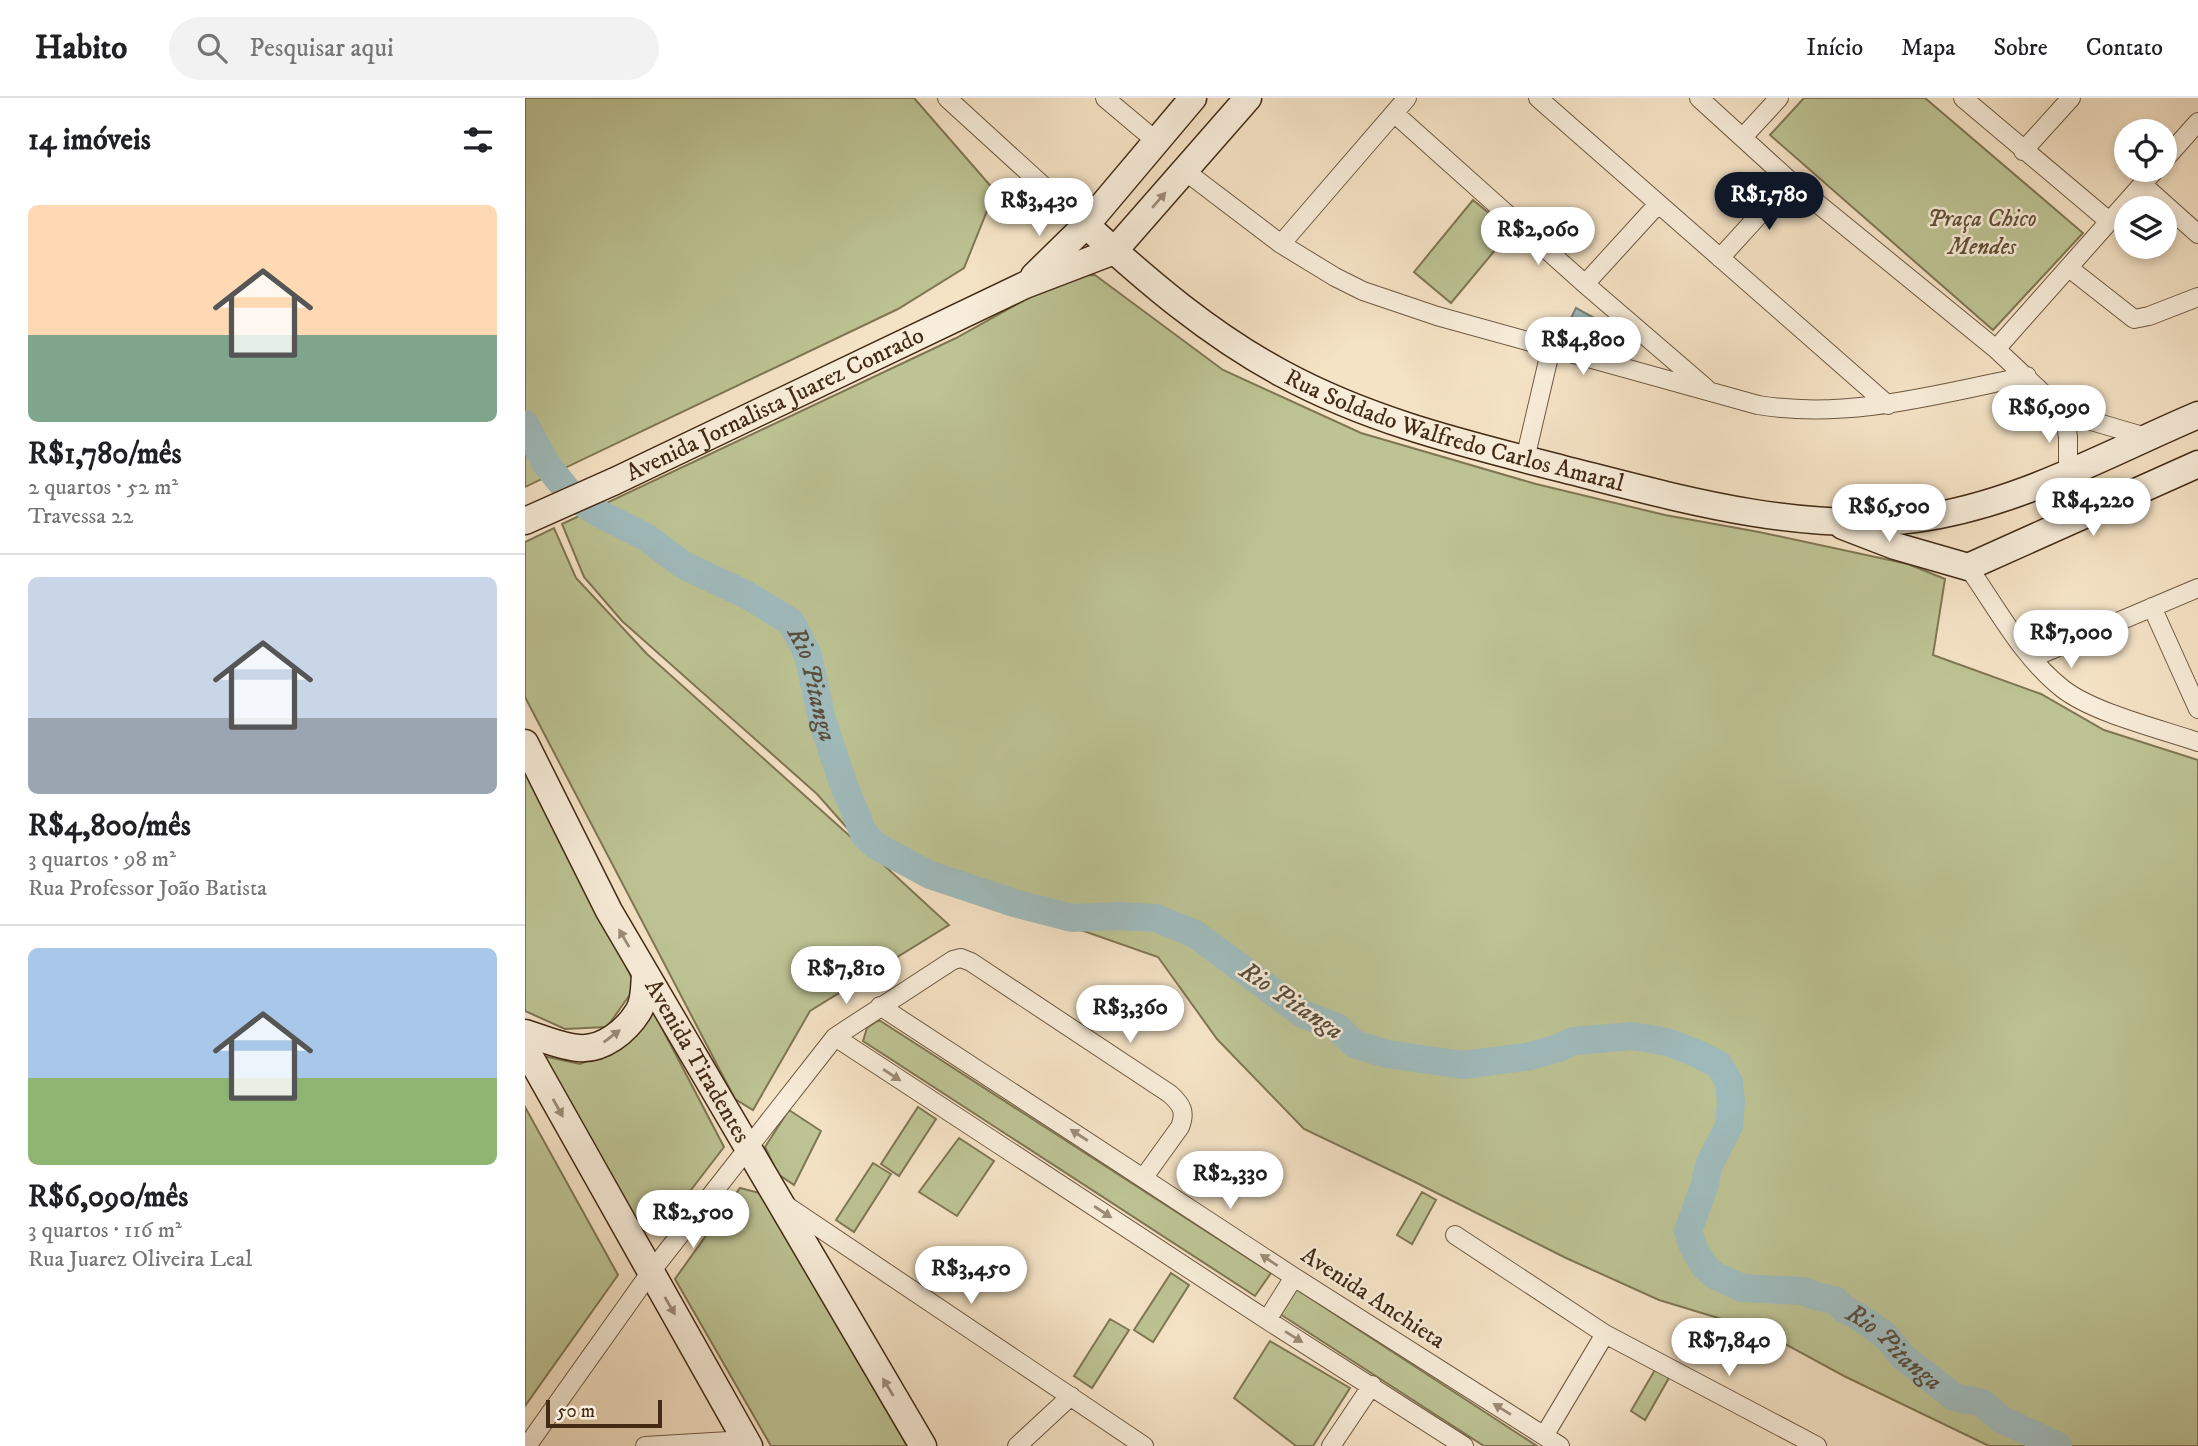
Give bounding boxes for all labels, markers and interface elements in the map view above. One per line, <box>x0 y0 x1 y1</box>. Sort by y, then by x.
search box <box>169 17 659 80</box>
text: Habito <box>35 28 127 69</box>
icon: search <box>193 29 231 67</box>
text: Pesquisar aqui <box>249 32 394 65</box>
text: Início <box>1806 33 1863 63</box>
text: Mapa <box>1901 33 1955 63</box>
text: Sobre <box>1993 33 2048 63</box>
text: Contato <box>2086 33 2163 63</box>
map controls <box>2114 119 2177 259</box>
button: locate <box>2114 119 2177 182</box>
icon: filters <box>459 121 497 159</box>
text: 14 imóveis <box>28 122 151 159</box>
pin: R$1,780 <box>1704 172 1834 232</box>
pin: R$3,430 <box>974 178 1104 238</box>
text: R$1,780 <box>1730 180 1808 209</box>
text: R$3,430 <box>1000 186 1078 215</box>
one-way arrow <box>1151 191 1167 208</box>
button: layers <box>2114 196 2177 259</box>
park label: Praça Chico Mendes <box>1927 204 2037 262</box>
pin: R$2,060 <box>1473 208 1603 267</box>
text: R$2,060 <box>1497 215 1579 244</box>
icon: home <box>200 250 326 376</box>
pin: R$4,800 <box>1518 317 1648 377</box>
street label: Avenida Jornalista Juarez Conrado <box>621 320 929 488</box>
text: R$4,800 <box>1541 325 1625 354</box>
street label: Rua Soldado Walfredo Carlos Amaral <box>1279 362 1628 499</box>
pin: R$6,090 <box>1984 386 2114 445</box>
text: R$6,090 <box>2008 393 2090 422</box>
text: R$1,780/mês <box>28 436 182 473</box>
text: 2 quartos · 52 m² <box>28 473 178 502</box>
pin: R$4,220 <box>2028 478 2158 538</box>
pin: R$6,500 <box>1824 484 1954 544</box>
text: R$4,220 <box>2052 486 2134 515</box>
text: R$6,500 <box>1848 492 1930 521</box>
text: Travessa 22 <box>28 502 134 531</box>
pin: R$7,000 <box>2006 610 2136 670</box>
text: R$7,000 <box>2029 618 2113 647</box>
water label: Rio Pitanga <box>779 620 845 746</box>
icon: home <box>200 622 326 748</box>
text: R$4,800/mês <box>28 808 191 845</box>
text: 3 quartos · 98 m² <box>28 845 176 874</box>
text: Rua Professor João Batista <box>28 874 267 903</box>
one-way arrow <box>618 928 630 947</box>
pin: R$7,810 <box>781 946 911 1006</box>
text: R$7,810 <box>807 954 885 983</box>
water label: Rio Pitanga <box>1232 954 1349 1048</box>
street label: Avenida Tiradentes <box>637 974 757 1148</box>
pin: R$3,360 <box>1065 986 1195 1045</box>
icon: home <box>200 993 326 1119</box>
text: R$3,360 <box>1092 993 1168 1022</box>
one-way arrow <box>603 1029 622 1043</box>
one-way arrow <box>883 1068 902 1081</box>
one-way arrow <box>552 1098 564 1117</box>
one-way arrow <box>1069 1129 1089 1142</box>
pin: R$2,330 <box>1165 1152 1295 1211</box>
text: R$2,330 <box>1192 1159 1268 1188</box>
text: R$6,090/mês <box>28 1179 188 1216</box>
pin: R$2,500 <box>628 1190 758 1250</box>
text: R$2,500 <box>652 1198 734 1227</box>
one-way arrow <box>1094 1205 1113 1218</box>
text: 3 quartos · 116 m² <box>28 1216 182 1245</box>
street label: Avenida Anchieta <box>1295 1240 1451 1356</box>
text: Rua Juarez Oliveira Leal <box>28 1245 252 1274</box>
pin: R$3,450 <box>906 1246 1036 1306</box>
text: R$3,450 <box>931 1254 1011 1283</box>
one-way arrow <box>1259 1254 1279 1267</box>
water label: Rio Pitanga <box>1840 1296 1949 1398</box>
one-way arrow <box>664 1297 676 1316</box>
pin: R$7,840 <box>1664 1318 1794 1378</box>
text: R$7,840 <box>1687 1326 1771 1355</box>
one-way arrow <box>1284 1330 1303 1343</box>
one-way arrow <box>882 1378 895 1397</box>
scale bar <box>546 1397 661 1429</box>
text: 50 m <box>557 1400 595 1423</box>
one-way arrow <box>1492 1403 1512 1416</box>

